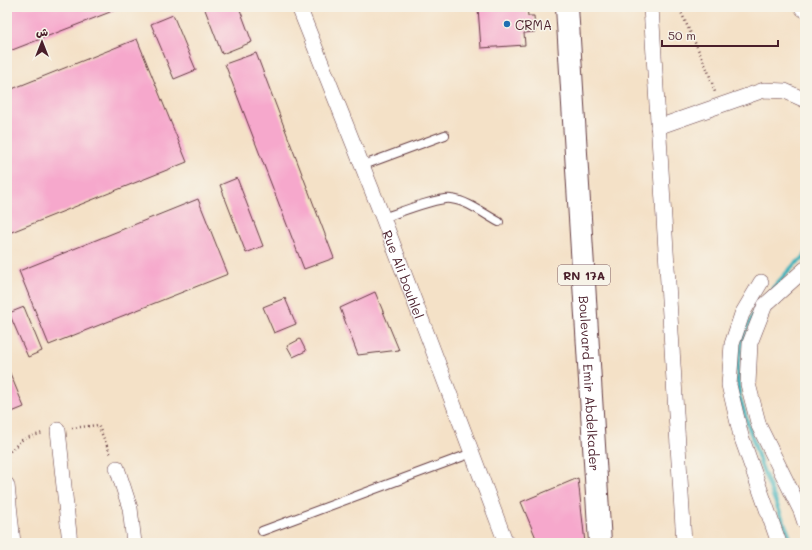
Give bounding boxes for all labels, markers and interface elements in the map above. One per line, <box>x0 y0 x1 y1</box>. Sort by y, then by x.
place label: CRMA <box>515 16 552 33</box>
marker: CRMA <box>502 19 512 29</box>
north arrow <box>22 22 62 62</box>
scale bar <box>662 22 778 48</box>
text: ش <box>36 24 48 39</box>
text: 50 m <box>668 27 696 43</box>
street label: Rue Ali bouhlel <box>380 227 429 321</box>
road number: RN 17A <box>558 265 610 285</box>
street label: Boulevard Emir Abdelkader <box>576 295 604 471</box>

